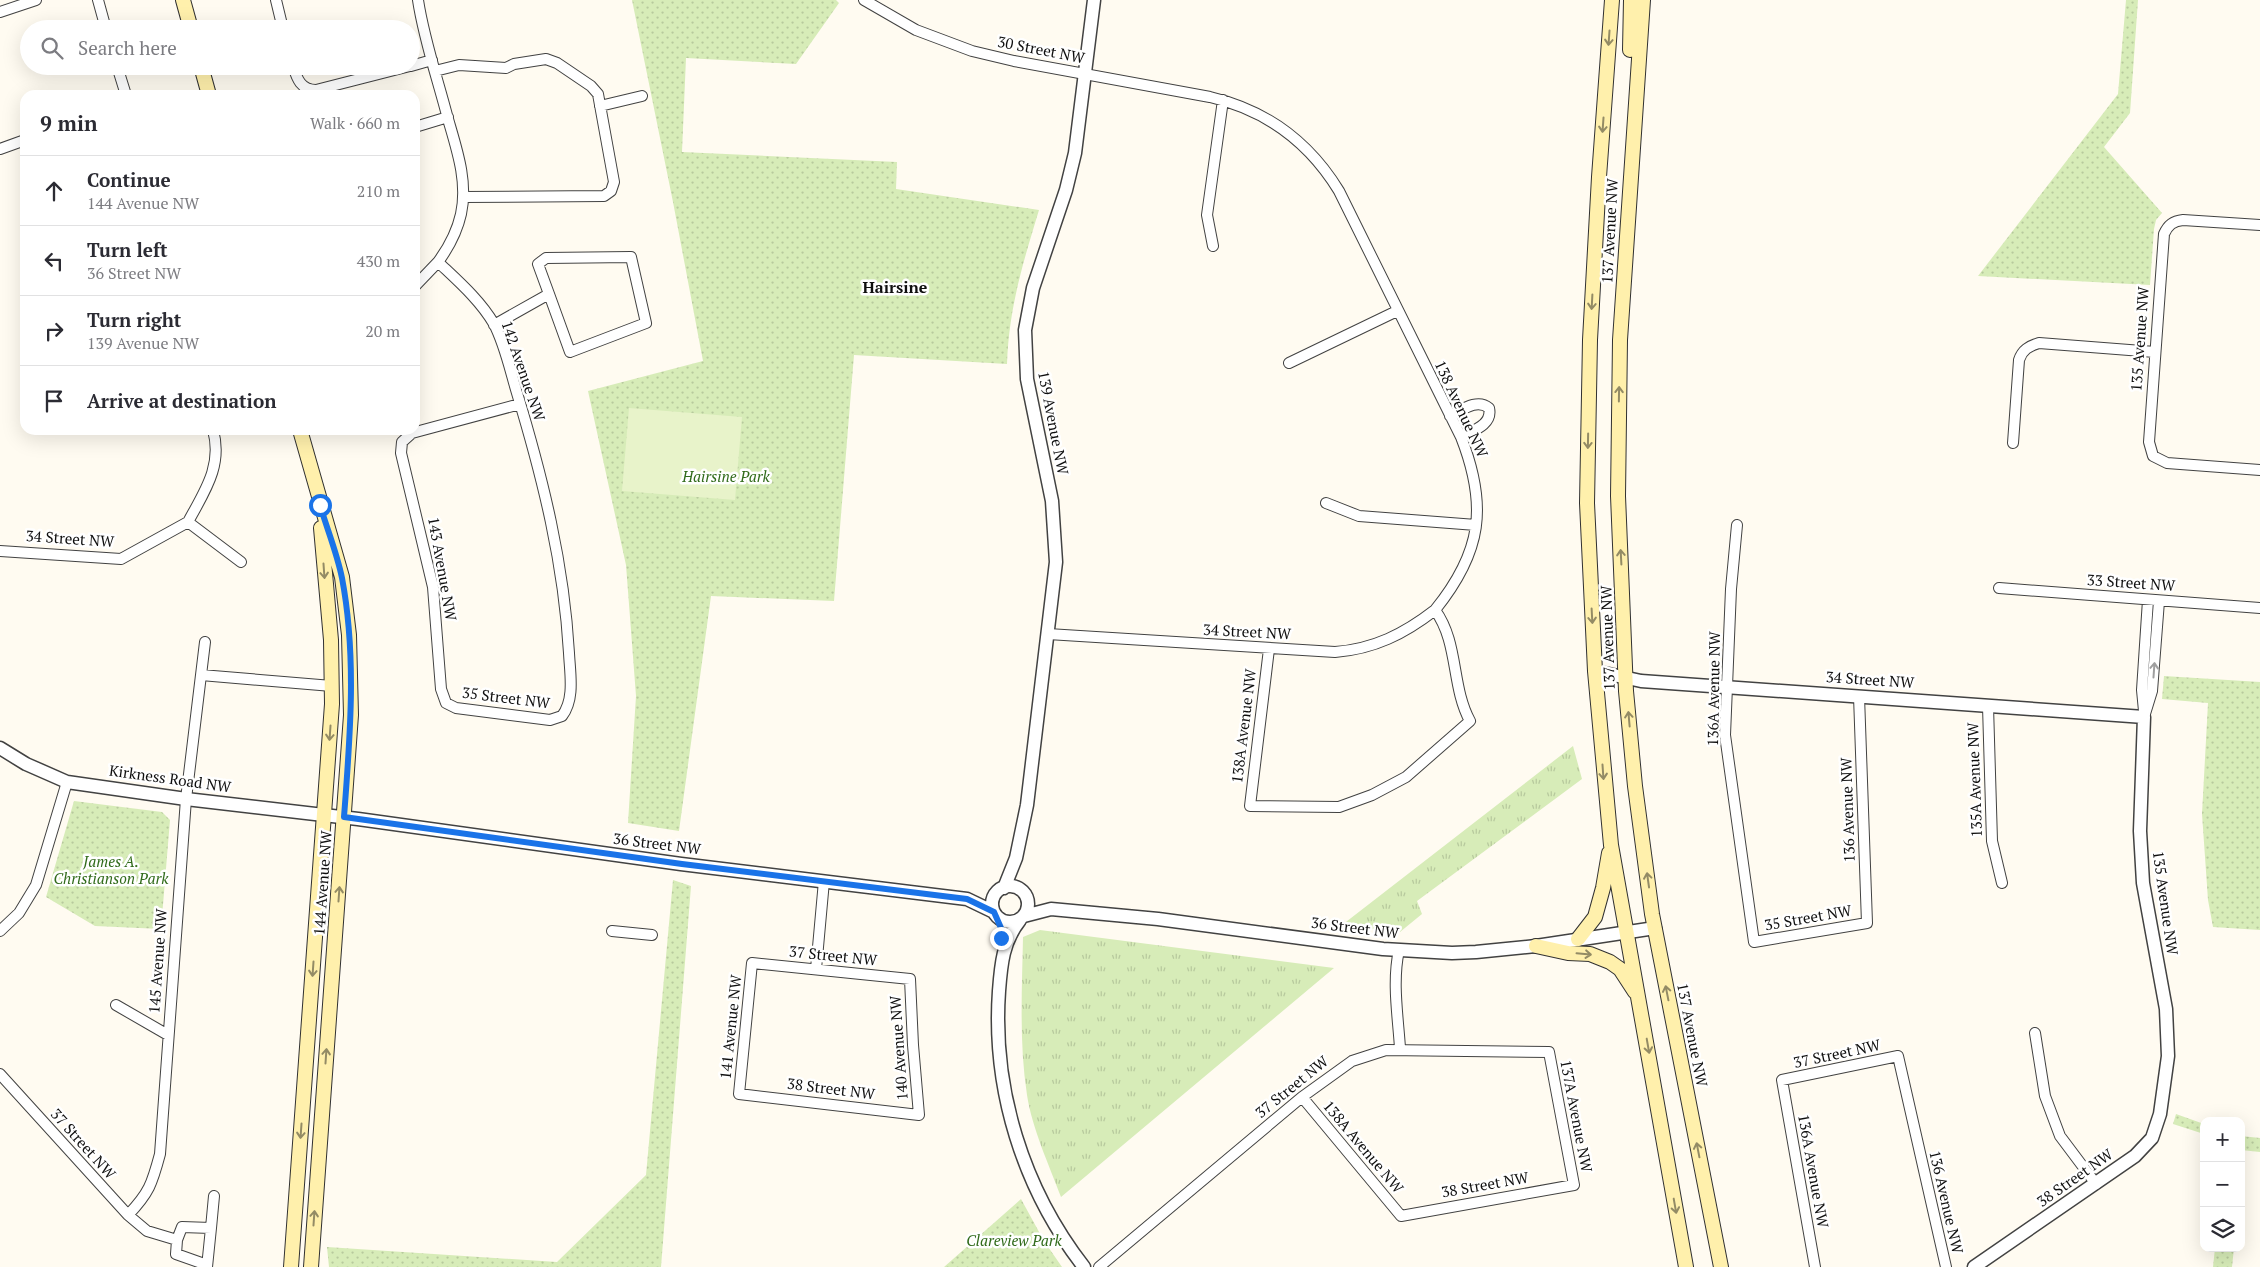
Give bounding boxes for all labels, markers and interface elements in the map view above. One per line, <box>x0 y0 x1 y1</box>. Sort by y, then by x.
search box <box>20 20 420 75</box>
one-way arrow <box>1605 30 1614 46</box>
street label: 30 Street NW <box>996 31 1087 67</box>
icon: search <box>38 34 66 62</box>
text: Search here <box>78 35 177 60</box>
text: 9 min <box>40 109 97 137</box>
text: Walk · 660 m <box>310 112 400 134</box>
one-way arrow <box>1598 117 1607 133</box>
text: Continue <box>87 167 171 192</box>
icon: ahead <box>40 177 68 205</box>
street label: 137 Avenue NW <box>1596 177 1622 284</box>
text: 210 m <box>357 180 400 202</box>
text: 144 Avenue NW <box>87 192 199 214</box>
text: Turn left <box>87 237 168 262</box>
icon: left <box>40 247 68 275</box>
text: 430 m <box>357 250 400 272</box>
text: 36 Street NW <box>87 262 181 284</box>
district label: Hairsine <box>863 276 928 298</box>
street label: 135 Avenue NW <box>2125 285 2153 392</box>
one-way arrow <box>1588 294 1597 310</box>
text: Turn right <box>87 307 181 332</box>
icon: right <box>40 317 68 345</box>
street label: 142 Avenue NW <box>497 318 551 425</box>
text: 20 m <box>365 320 400 342</box>
text: 139 Avenue NW <box>87 332 199 354</box>
street label: 138 Avenue NW <box>1431 357 1494 461</box>
street label: 139 Avenue NW <box>1034 369 1074 477</box>
one-way arrow <box>1614 386 1624 402</box>
icon: arrive <box>40 387 68 415</box>
text: Arrive at destination <box>87 388 276 413</box>
one-way arrow <box>1583 433 1593 449</box>
park label: Hairsine Park <box>681 466 771 486</box>
route start <box>309 494 332 517</box>
street label: 143 Avenue NW <box>424 515 462 623</box>
street label: 34 Street NW <box>25 525 116 551</box>
one-way arrow <box>1616 549 1626 565</box>
one-way arrow <box>320 563 329 579</box>
street label: 33 Street NW <box>2086 569 2177 595</box>
street label: 137 Avenue NW <box>1595 584 1619 691</box>
one-way arrow <box>1587 608 1596 624</box>
street label: 34 Street NW <box>1202 619 1293 643</box>
street label: 136A Avenue NW <box>1702 630 1724 747</box>
one-way arrow <box>2149 662 2158 678</box>
street label: 34 Street NW <box>1825 666 1916 692</box>
street label: 138A Avenue NW <box>1226 667 1260 784</box>
street label: 35 Street NW <box>461 682 552 712</box>
one-way arrow <box>1624 711 1634 727</box>
street label: 135A Avenue NW <box>1962 721 1986 838</box>
one-way arrow <box>325 725 335 741</box>
street label: 136 Avenue NW <box>1835 756 1859 863</box>
street label: Kirkness Road NW <box>108 760 233 797</box>
one-way arrow <box>1599 764 1608 780</box>
street label: 36 Street NW <box>612 828 703 858</box>
street label: 144 Avenue NW <box>308 829 336 936</box>
street label: 135 Avenue NW <box>2149 849 2183 957</box>
park label: James A. Christianson Park <box>54 851 169 888</box>
one-way arrow <box>1643 873 1653 889</box>
one-way arrow <box>334 887 343 903</box>
street label: 35 Street NW <box>1763 899 1854 935</box>
street label: 145 Avenue NW <box>143 907 171 1014</box>
street label: 36 Street NW <box>1310 912 1401 942</box>
route end <box>990 927 1013 950</box>
street label: 37 Street NW <box>788 940 879 970</box>
one-way arrow <box>1575 950 1591 959</box>
one-way arrow <box>308 960 317 976</box>
street label: 141 Avenue NW <box>715 973 746 1080</box>
street label: 137 Avenue NW <box>1673 981 1713 1089</box>
one-way arrow <box>1662 985 1672 1001</box>
street label: 140 Avenue NW <box>884 994 912 1101</box>
street label: 37 Street NW <box>1792 1034 1883 1072</box>
one-way arrow <box>1643 1038 1653 1054</box>
one-way arrow <box>321 1049 331 1065</box>
street label: 37 Street NW <box>1251 1050 1333 1122</box>
street label: 137A Avenue NW <box>1556 1058 1598 1175</box>
street label: 38 Street NW <box>786 1073 877 1103</box>
street label: 138A Avenue NW <box>1319 1096 1409 1198</box>
street label: 37 Street NW <box>47 1104 121 1184</box>
street label: 136A Avenue NW <box>1794 1112 1834 1230</box>
map controls <box>2200 1117 2245 1252</box>
button: + <box>2200 1117 2245 1162</box>
one-way arrow <box>296 1122 306 1138</box>
one-way arrow <box>1693 1143 1702 1159</box>
street label: 38 Street NW <box>2033 1143 2117 1211</box>
street label: 136 Avenue NW <box>1925 1148 1969 1256</box>
button: − <box>2200 1162 2245 1207</box>
street label: 38 Street NW <box>1440 1166 1531 1202</box>
one-way arrow <box>1671 1198 1681 1214</box>
button: layers <box>2200 1207 2245 1252</box>
one-way arrow <box>310 1211 319 1227</box>
park label: Clareview Park <box>966 1230 1063 1250</box>

